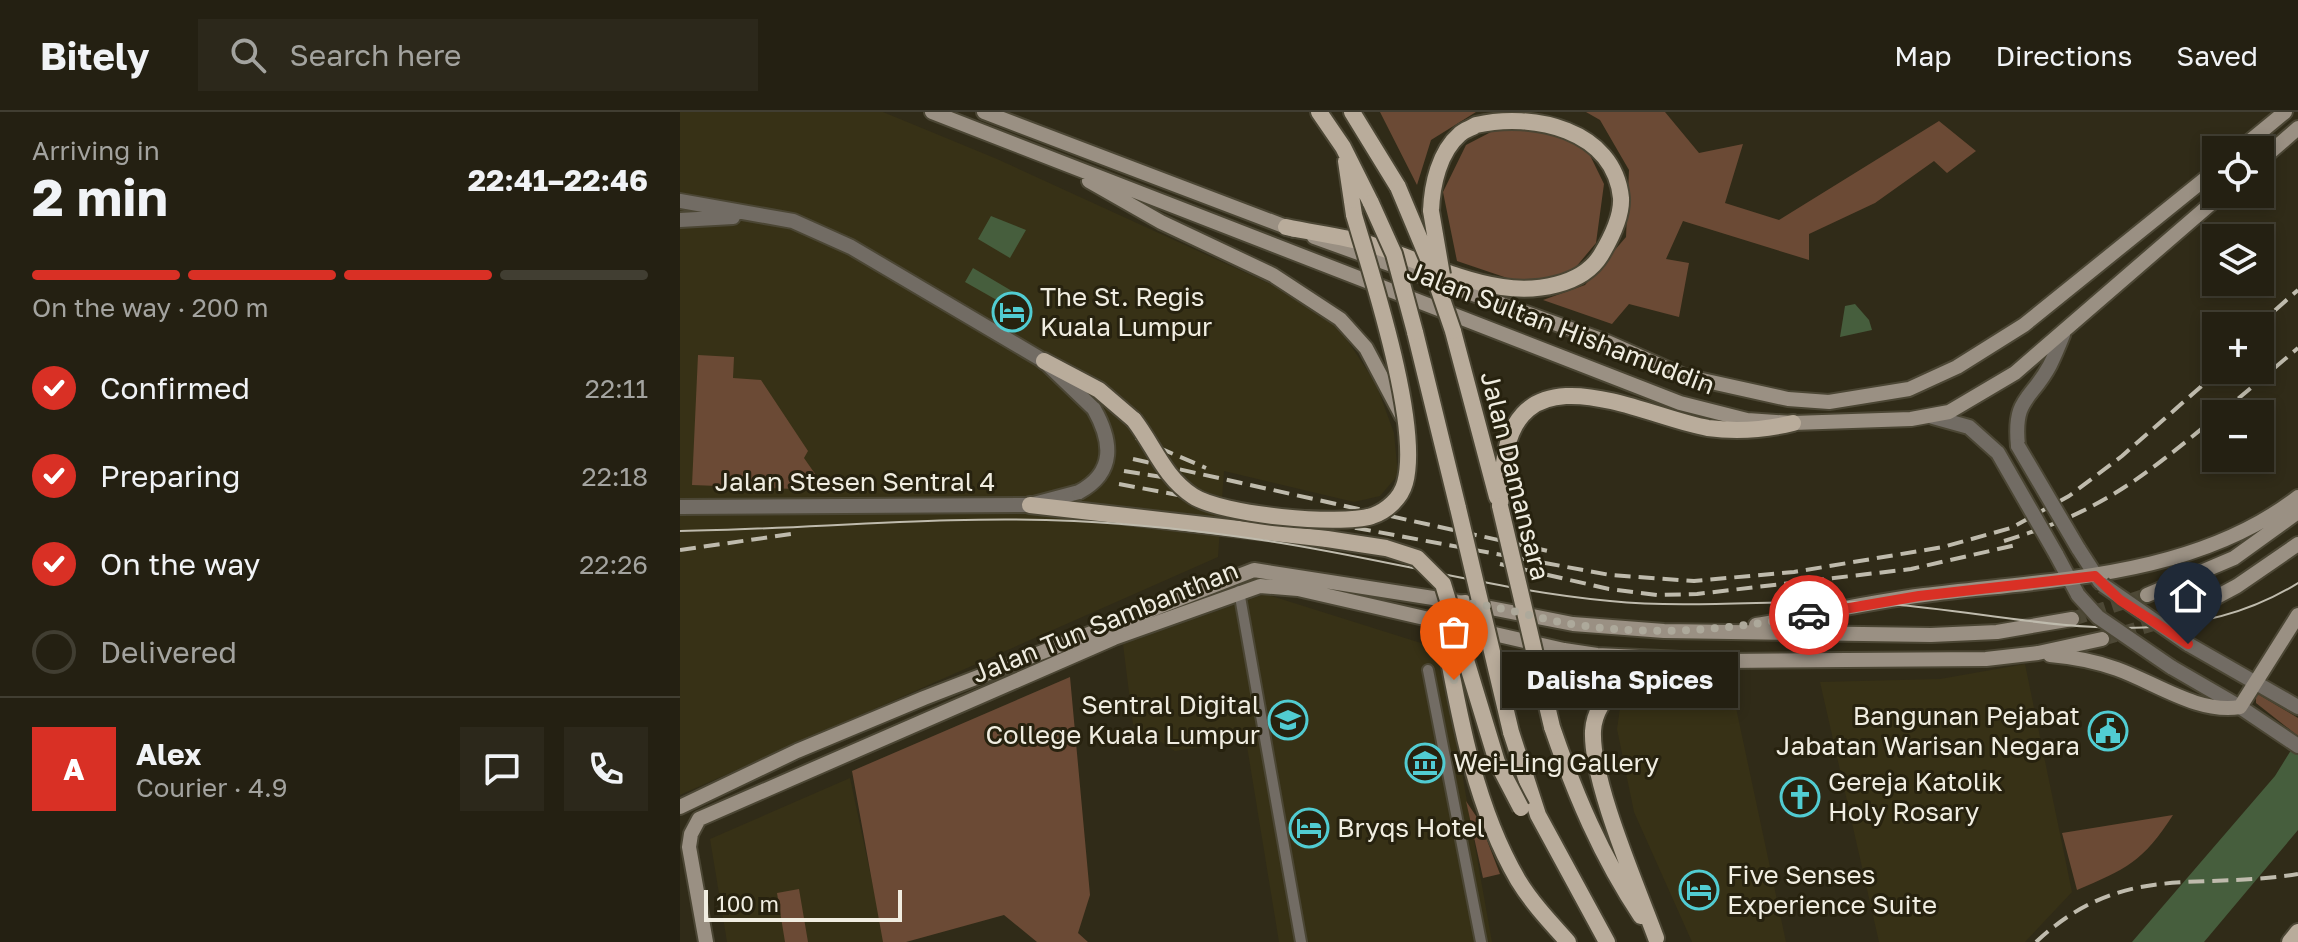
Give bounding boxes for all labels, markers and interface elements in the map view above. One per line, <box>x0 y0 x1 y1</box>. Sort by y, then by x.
search box <box>198 19 758 91</box>
text: Bitely <box>40 33 150 78</box>
icon: search <box>226 33 270 77</box>
text: Search here <box>290 37 462 73</box>
text: Map <box>1894 39 1951 72</box>
text: Directions <box>1995 39 2132 72</box>
text: Saved <box>2176 39 2258 72</box>
text: Arriving in <box>32 135 160 166</box>
map controls <box>2202 136 2274 472</box>
button: locate <box>2202 136 2274 208</box>
text: 22:41–22:46 <box>468 162 648 198</box>
text: 2 min <box>32 165 168 227</box>
button: layers <box>2202 224 2274 296</box>
street label: Jalan Sultan Hishamuddin <box>1403 254 1719 401</box>
place label: The St. Regis Kuala Lumpur <box>1040 281 1212 342</box>
hotel icon: The St. Regis Kuala Lumpur <box>991 291 1033 333</box>
text: On the way · 200 m <box>32 292 269 323</box>
button: + <box>2202 312 2274 384</box>
icon: check <box>32 366 76 410</box>
street label: Jalan Damansara <box>1475 368 1556 584</box>
text: Confirmed <box>100 370 250 406</box>
text: 22:11 <box>585 373 648 404</box>
button: − <box>2202 400 2274 472</box>
icon: check <box>32 454 76 498</box>
text: Preparing <box>100 458 241 494</box>
text: 22:18 <box>582 461 648 492</box>
street label: Jalan Stesen Sentral 4 <box>715 466 995 497</box>
icon: check <box>32 542 76 586</box>
text: On the way <box>100 546 260 582</box>
text: 22:26 <box>579 549 648 580</box>
street label: Jalan Tun Sambanthan <box>967 554 1242 689</box>
pin <box>2154 562 2222 644</box>
icon: home <box>2166 574 2210 618</box>
courier <box>1769 575 1849 655</box>
icon: car <box>1787 593 1831 637</box>
pin <box>1420 598 1488 680</box>
icon: bag <box>1432 610 1476 654</box>
text: Delivered <box>100 634 237 670</box>
callout: Dalisha Spices <box>1502 652 1738 708</box>
text: Dalisha Spices <box>1527 664 1713 695</box>
place label: Sentral Digital College Kuala Lumpur <box>985 689 1260 750</box>
school or university icon: Sentral Digital College Kuala Lumpur <box>1267 699 1309 741</box>
place label: Bangunan Pejabat Jabatan Warisan Negara <box>1776 700 2080 761</box>
public building icon: Bangunan Pejabat Jabatan Warisan Negara <box>2087 710 2129 752</box>
button: chat <box>460 727 544 811</box>
button: phone <box>564 727 648 811</box>
text: Alex <box>136 736 201 772</box>
museum icon: Wei-Ling Gallery <box>1404 742 1446 784</box>
place label: Wei-Ling Gallery <box>1453 747 1660 778</box>
text: A <box>63 751 85 787</box>
place label: Gereja Katolik Holy Rosary <box>1828 766 2003 827</box>
text: Courier · 4.9 <box>136 772 288 803</box>
church icon: Gereja Katolik Holy Rosary <box>1779 776 1821 818</box>
hotel icon: Bryqs Hotel <box>1288 807 1330 849</box>
place label: Bryqs Hotel <box>1337 812 1485 843</box>
place label: Five Senses Experience Suite <box>1727 859 1937 920</box>
hotel icon: Five Senses Experience Suite <box>1678 869 1720 911</box>
scale bar <box>704 886 902 922</box>
text: 100 m <box>716 890 779 917</box>

